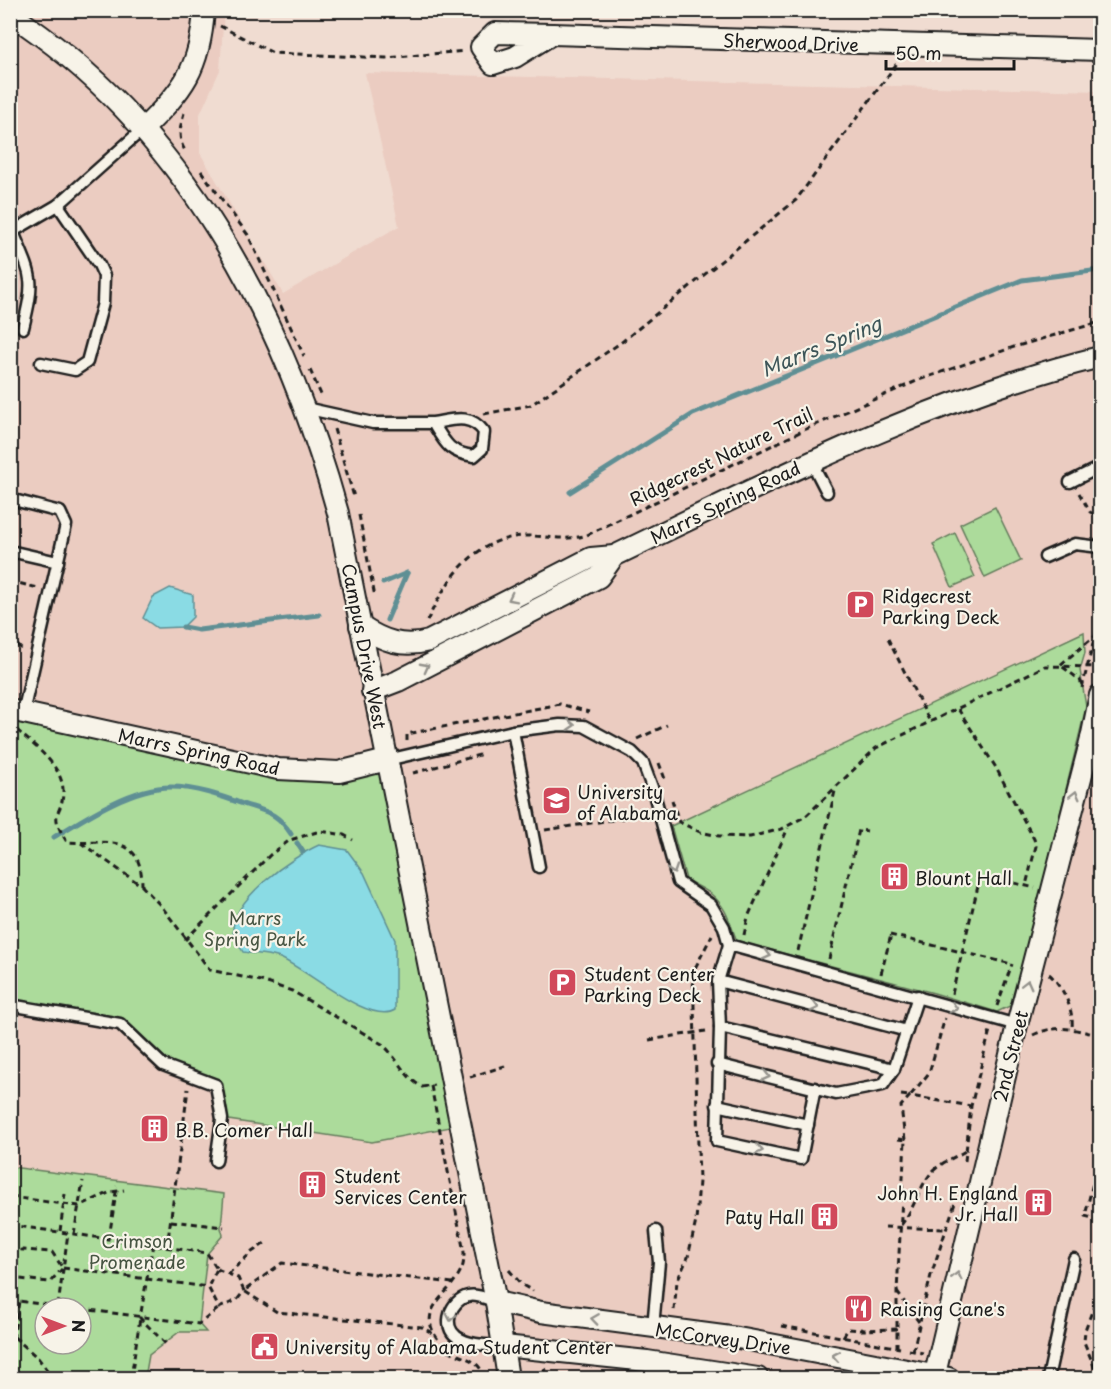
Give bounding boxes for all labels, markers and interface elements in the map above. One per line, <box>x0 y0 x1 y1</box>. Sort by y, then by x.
street label: Sherwood Drive <box>723 26 859 58</box>
scale bar <box>886 33 1014 71</box>
text: 50 m <box>895 39 942 66</box>
water label: Marrs Spring <box>756 308 887 384</box>
street label: Ridgecrest Nature Trail <box>625 400 817 512</box>
street label: Marrs Spring Road <box>645 454 805 550</box>
street label: Campus Drive West <box>336 561 394 731</box>
place label: Ridgecrest Parking Deck <box>882 582 999 630</box>
parking icon: Ridgecrest Parking Deck <box>845 589 877 621</box>
one-way arrow <box>507 591 518 603</box>
one-way arrow <box>419 663 430 674</box>
one-way arrow <box>566 719 575 732</box>
street label: Marrs Spring Road <box>116 721 282 781</box>
place label: University of Alabama <box>577 778 679 826</box>
school or university icon: University of Alabama <box>540 785 572 817</box>
one-way arrow <box>1067 790 1080 800</box>
building icon: Blount Hall <box>878 861 910 893</box>
one-way arrow <box>666 864 679 875</box>
place label: Blount Hall <box>915 864 1012 891</box>
park label: Marrs Spring Park <box>204 904 306 952</box>
one-way arrow <box>761 948 772 960</box>
place label: Student Center Parking Deck <box>584 960 715 1008</box>
parking icon: Student Center Parking Deck <box>547 967 579 999</box>
one-way arrow <box>1020 979 1033 989</box>
one-way arrow <box>810 999 820 1012</box>
one-way arrow <box>948 1001 959 1013</box>
street label: 2nd Street <box>986 1007 1034 1105</box>
one-way arrow <box>761 1069 771 1082</box>
building icon: B.B. Comer Hall <box>138 1113 170 1145</box>
place label: B.B. Comer Hall <box>175 1116 313 1143</box>
one-way arrow <box>754 1143 764 1156</box>
place label: Student Services Center <box>334 1162 467 1210</box>
building icon: Student Services Center <box>297 1169 329 1201</box>
place label: John H. England Jr. Hall <box>877 1179 1018 1227</box>
building icon: John H. England Jr. Hall <box>1023 1186 1055 1218</box>
building icon: Paty Hall <box>809 1200 841 1232</box>
place label: Paty Hall <box>725 1203 804 1230</box>
park label: Crimson Promenade <box>89 1227 185 1275</box>
one-way arrow <box>950 1271 963 1281</box>
restaurant icon: Raising Cane's <box>843 1292 875 1324</box>
place label: Raising Cane's <box>880 1295 1005 1322</box>
north arrow <box>33 1296 93 1356</box>
one-way arrow <box>446 1312 458 1322</box>
one-way arrow <box>590 1314 599 1326</box>
street label: McCorvey Drive <box>653 1315 793 1361</box>
text: N <box>67 1320 91 1332</box>
public building icon: University of Alabama Student Center <box>248 1330 280 1362</box>
place label: University of Alabama Student Center <box>285 1333 613 1360</box>
one-way arrow <box>831 1350 841 1363</box>

